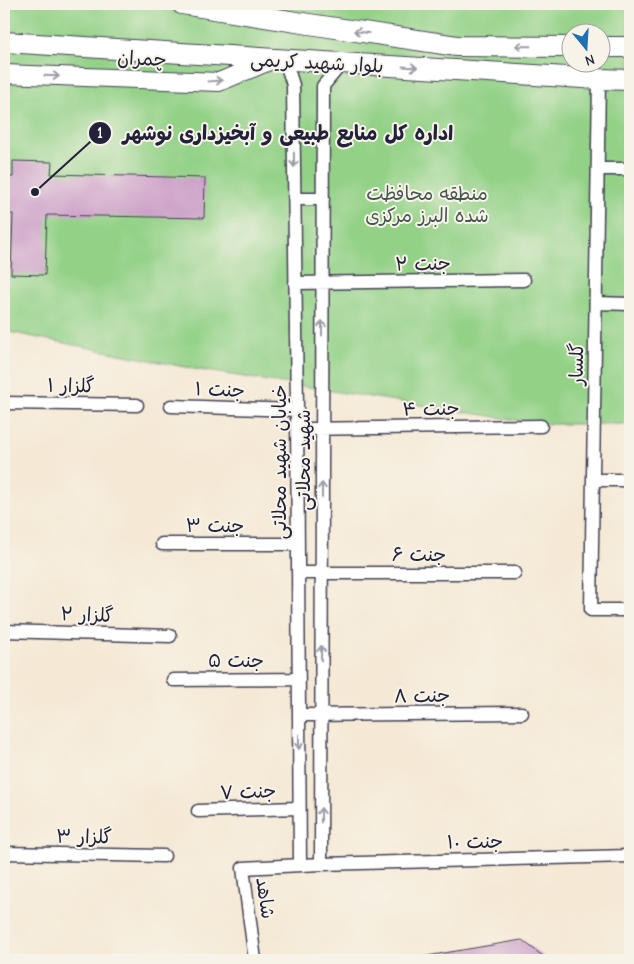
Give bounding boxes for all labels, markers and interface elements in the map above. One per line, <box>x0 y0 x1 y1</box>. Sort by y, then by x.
north arrow <box>562 22 612 72</box>
one-way arrow <box>354 27 370 37</box>
one-way arrow <box>515 41 532 51</box>
street label: چمران <box>117 47 167 72</box>
street label: بلوار شهید کریمی <box>250 49 384 78</box>
text: N <box>583 50 597 69</box>
one-way arrow <box>401 63 417 72</box>
one-way arrow <box>44 71 60 80</box>
one-way arrow <box>206 76 222 86</box>
callout: اداره كل منابع طبيعی و آبخيزداری نوشهر <box>88 115 463 150</box>
text: اداره كل منابع طبيعی و آبخيزداری نوشهر <box>121 122 453 148</box>
text: 1 <box>97 124 103 142</box>
one-way arrow <box>289 152 299 168</box>
park label: منطقه محافظت شده البرز مرکزی <box>365 183 489 227</box>
street label: جنت ۲ <box>395 253 451 275</box>
one-way arrow <box>317 320 327 336</box>
street label: گلسار <box>566 343 588 387</box>
street label: گلزار ۱ <box>47 375 95 397</box>
street label: جنت ۱ <box>195 378 245 402</box>
street label: خیابان شهید محلاتی <box>269 385 292 539</box>
street label: جنت ۴ <box>402 398 460 420</box>
street label: شهید محلاتی <box>293 409 316 511</box>
one-way arrow <box>317 482 327 498</box>
street label: جنت ۳ <box>186 515 244 537</box>
street label: جنت ۶ <box>392 544 446 566</box>
street label: گلزار ۲ <box>60 603 114 627</box>
one-way arrow <box>316 645 326 661</box>
street label: جنت ۵ <box>208 650 264 672</box>
street label: جنت ۸ <box>394 685 450 707</box>
one-way arrow <box>294 734 304 750</box>
street label: جنت ۷ <box>219 780 277 804</box>
one-way arrow <box>316 807 326 824</box>
street label: گلزار ۳ <box>56 826 112 848</box>
street label: جنت ۱۰ <box>447 831 503 853</box>
street label: شاهد <box>251 876 279 920</box>

